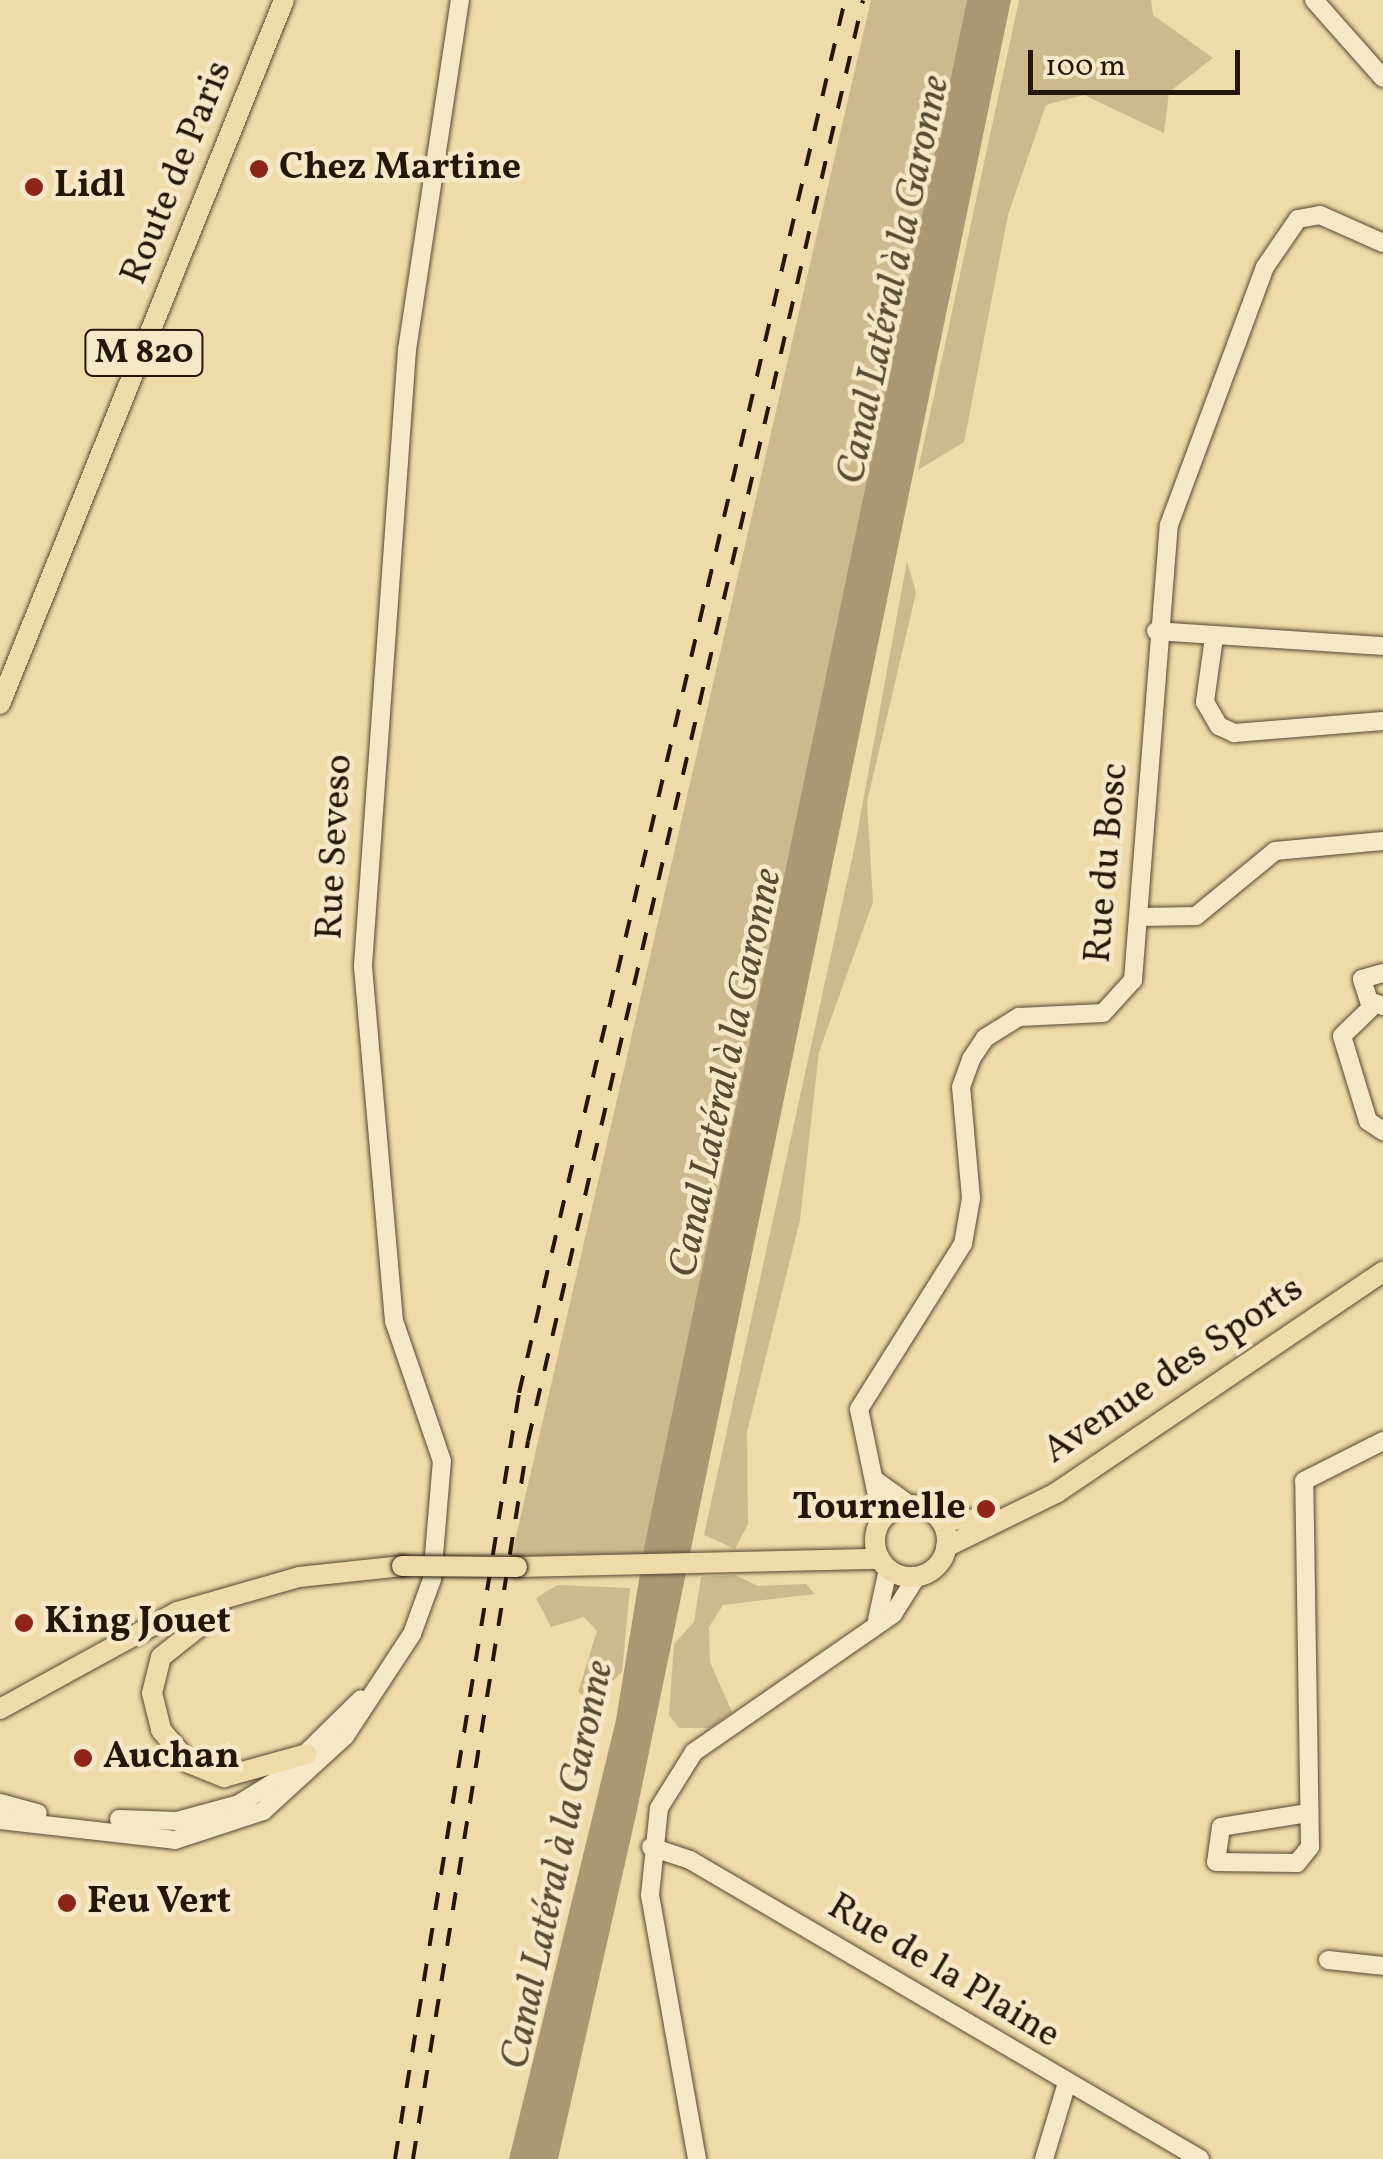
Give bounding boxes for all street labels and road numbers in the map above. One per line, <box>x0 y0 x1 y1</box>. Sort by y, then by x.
street label: Route de Paris <box>112 55 244 291</box>
road number: M 820 <box>84 323 204 383</box>
street label: Rue Seveso <box>308 753 364 941</box>
street label: Rue du Bosc <box>1077 761 1139 965</box>
street label: Avenue des Sports <box>1035 1267 1313 1475</box>
street label: Rue de la Plaine <box>819 1885 1067 2059</box>

